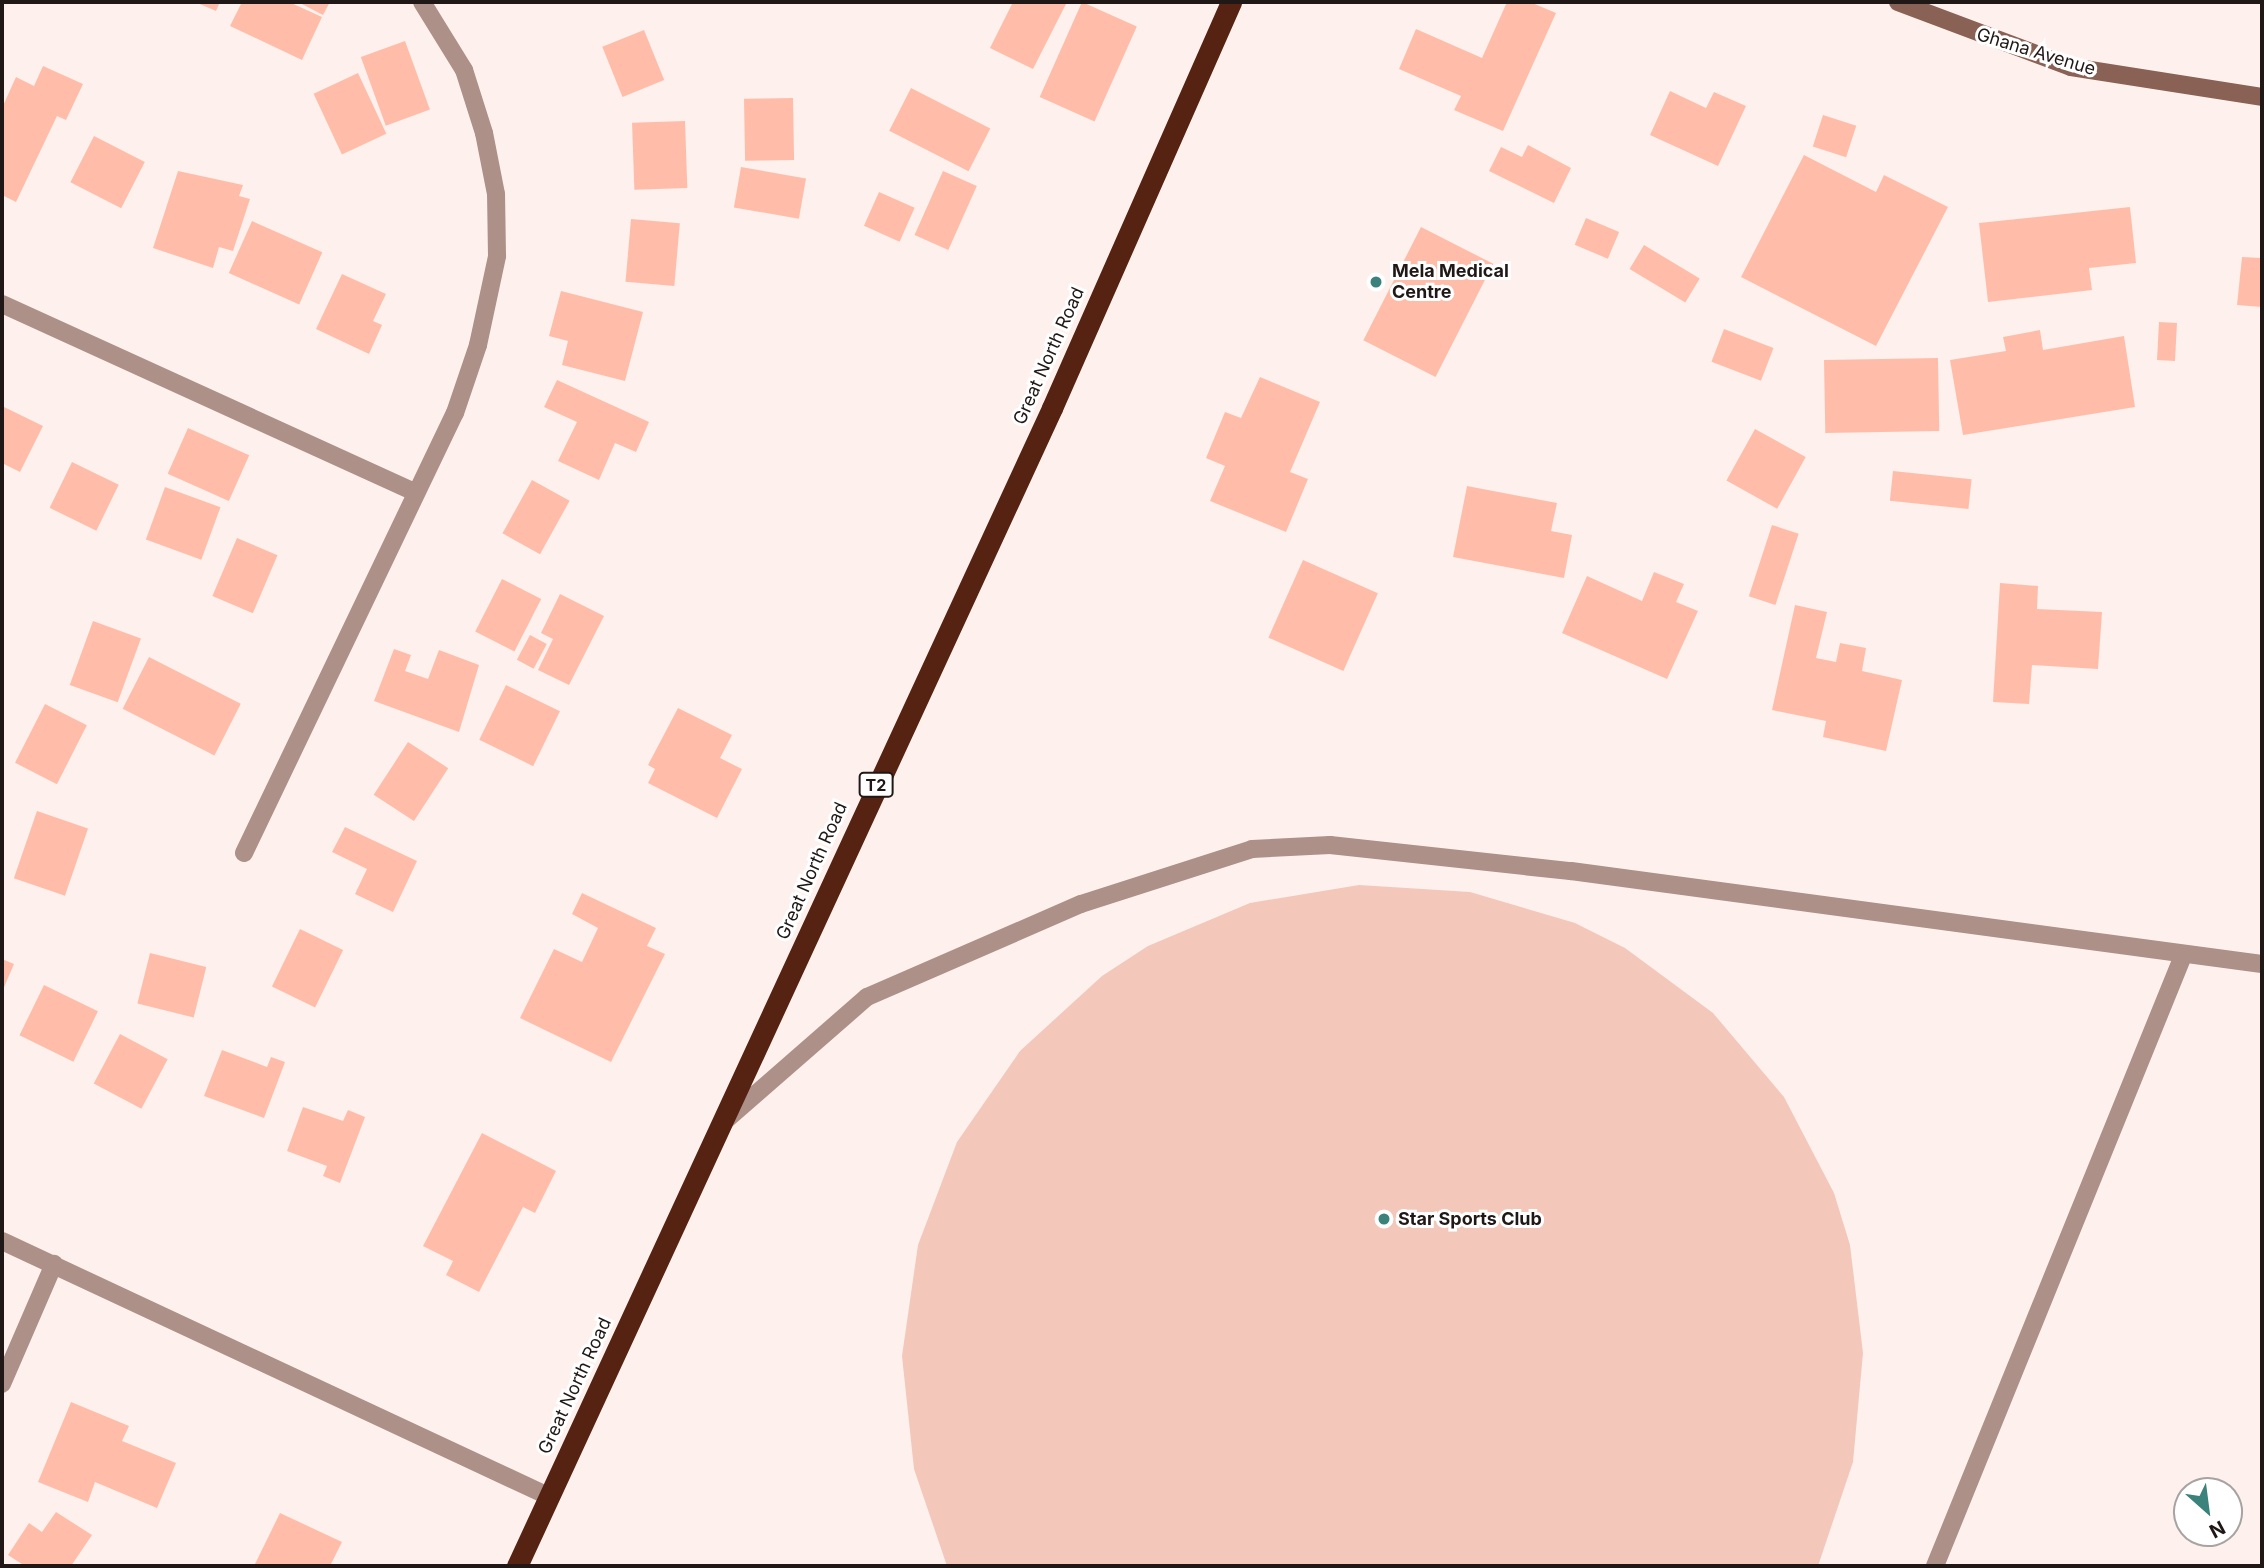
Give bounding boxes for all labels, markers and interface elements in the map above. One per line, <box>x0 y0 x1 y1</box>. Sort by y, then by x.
street label: Ghana Avenue <box>1974 24 2098 80</box>
place label: Mela Medical Centre <box>1392 261 1509 304</box>
marker: Mela Medical Centre <box>1366 272 1386 292</box>
street label: Great North Road <box>1009 284 1089 428</box>
road number: T2 <box>858 772 894 798</box>
street label: Great North Road <box>772 799 852 943</box>
place label: Star Sports Club <box>1398 1208 1542 1230</box>
marker: Star Sports Club <box>1376 1211 1392 1227</box>
street label: Great North Road <box>534 1314 616 1458</box>
north arrow <box>2173 1477 2243 1547</box>
text: N <box>2205 1516 2229 1543</box>

